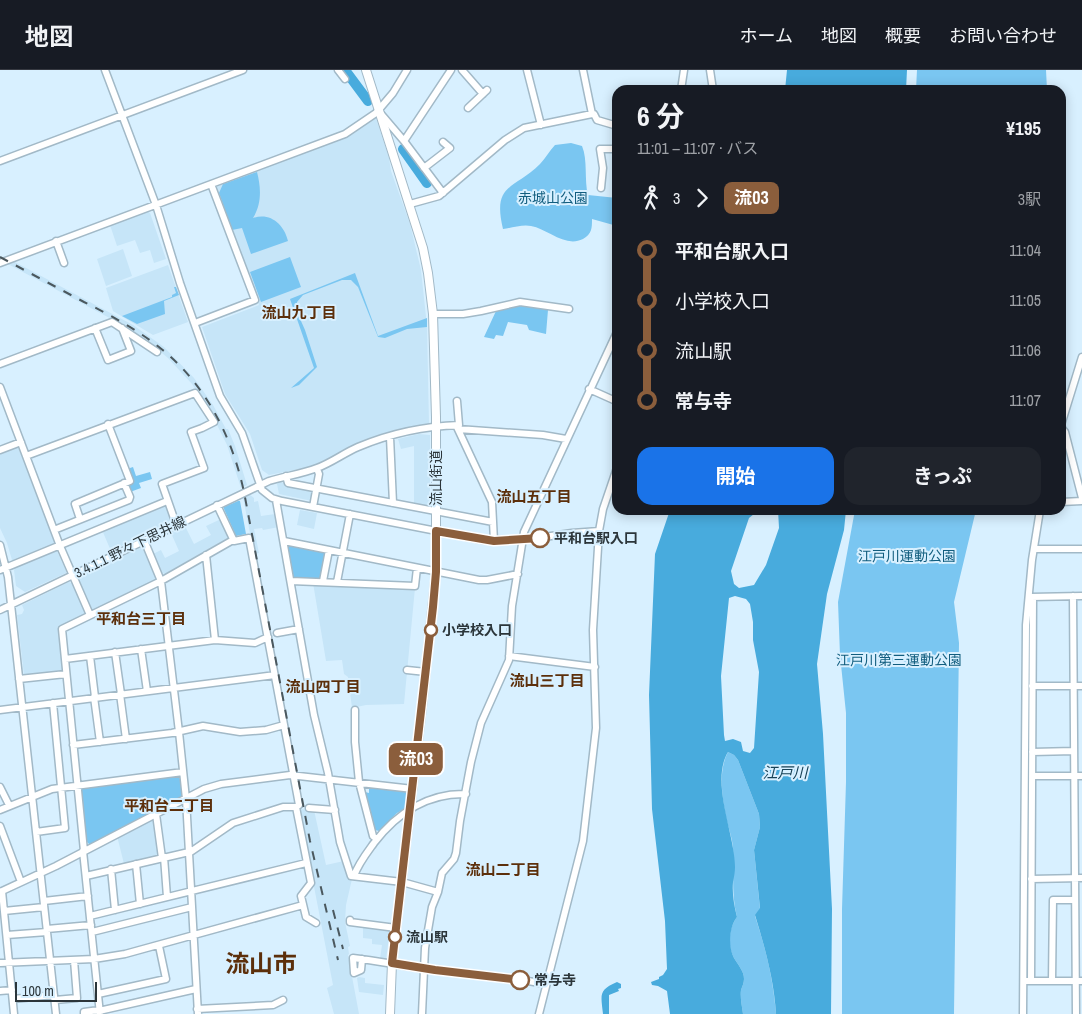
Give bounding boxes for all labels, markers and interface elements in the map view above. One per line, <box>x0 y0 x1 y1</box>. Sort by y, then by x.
text: 地図 <box>25 20 73 52</box>
text: ホーム <box>740 23 793 48</box>
text: 地図 <box>821 23 857 48</box>
text: 概要 <box>885 23 921 48</box>
text: お問い合わせ <box>949 23 1057 48</box>
text: 6 分 <box>637 97 684 135</box>
text: ¥195 <box>1006 115 1041 141</box>
text: 11:01 – 11:07 · バス <box>637 137 758 159</box>
icon: walk <box>637 184 665 212</box>
icon: forward <box>688 184 716 212</box>
text: 流03 <box>734 185 769 210</box>
text: 3 <box>673 187 680 209</box>
text: 3駅 <box>1018 188 1041 210</box>
park label: 赤城山公園 <box>518 189 588 207</box>
text: 平和台駅入口 <box>675 238 789 264</box>
text: 11:04 <box>1009 239 1041 261</box>
text: 小学校入口 <box>675 288 770 314</box>
text: 11:05 <box>1009 289 1041 311</box>
district label: 流山九丁目 <box>261 302 337 323</box>
text: 流山駅 <box>675 338 732 364</box>
text: 11:06 <box>1009 339 1041 361</box>
text: 常与寺 <box>675 388 732 414</box>
text: 11:07 <box>1009 389 1041 411</box>
button: 開始 <box>637 447 834 505</box>
button: きっぷ <box>844 447 1041 505</box>
street label: 流山街道 <box>427 450 445 506</box>
district label: 流山五丁目 <box>496 486 572 507</box>
street label: 3.4.1.1 野々下思井線 <box>71 512 189 582</box>
marker: 平和台駅入口 <box>530 528 550 548</box>
place label: 平和台駅入口 <box>554 529 638 547</box>
park label: 江戸川運動公園 <box>858 547 956 565</box>
district label: 平和台三丁目 <box>96 608 186 629</box>
place label: 小学校入口 <box>442 621 512 639</box>
marker: 小学校入口 <box>424 623 438 637</box>
park label: 江戸川第三運動公園 <box>836 651 962 669</box>
district label: 流山三丁目 <box>509 670 585 691</box>
district label: 流山四丁目 <box>285 676 361 697</box>
line badge: 流03 <box>387 743 445 775</box>
text: 流03 <box>399 746 433 771</box>
water label: 江戸川 <box>762 762 809 783</box>
district label: 平和台二丁目 <box>124 795 214 816</box>
district label: 流山二丁目 <box>465 859 541 880</box>
place label: 流山駅 <box>406 928 448 946</box>
marker: 流山駅 <box>388 930 402 944</box>
district label: 流山市 <box>225 947 297 979</box>
marker: 常与寺 <box>510 970 530 990</box>
place label: 常与寺 <box>534 971 576 989</box>
scale bar <box>15 979 98 1002</box>
text: 100 m <box>22 982 54 1000</box>

